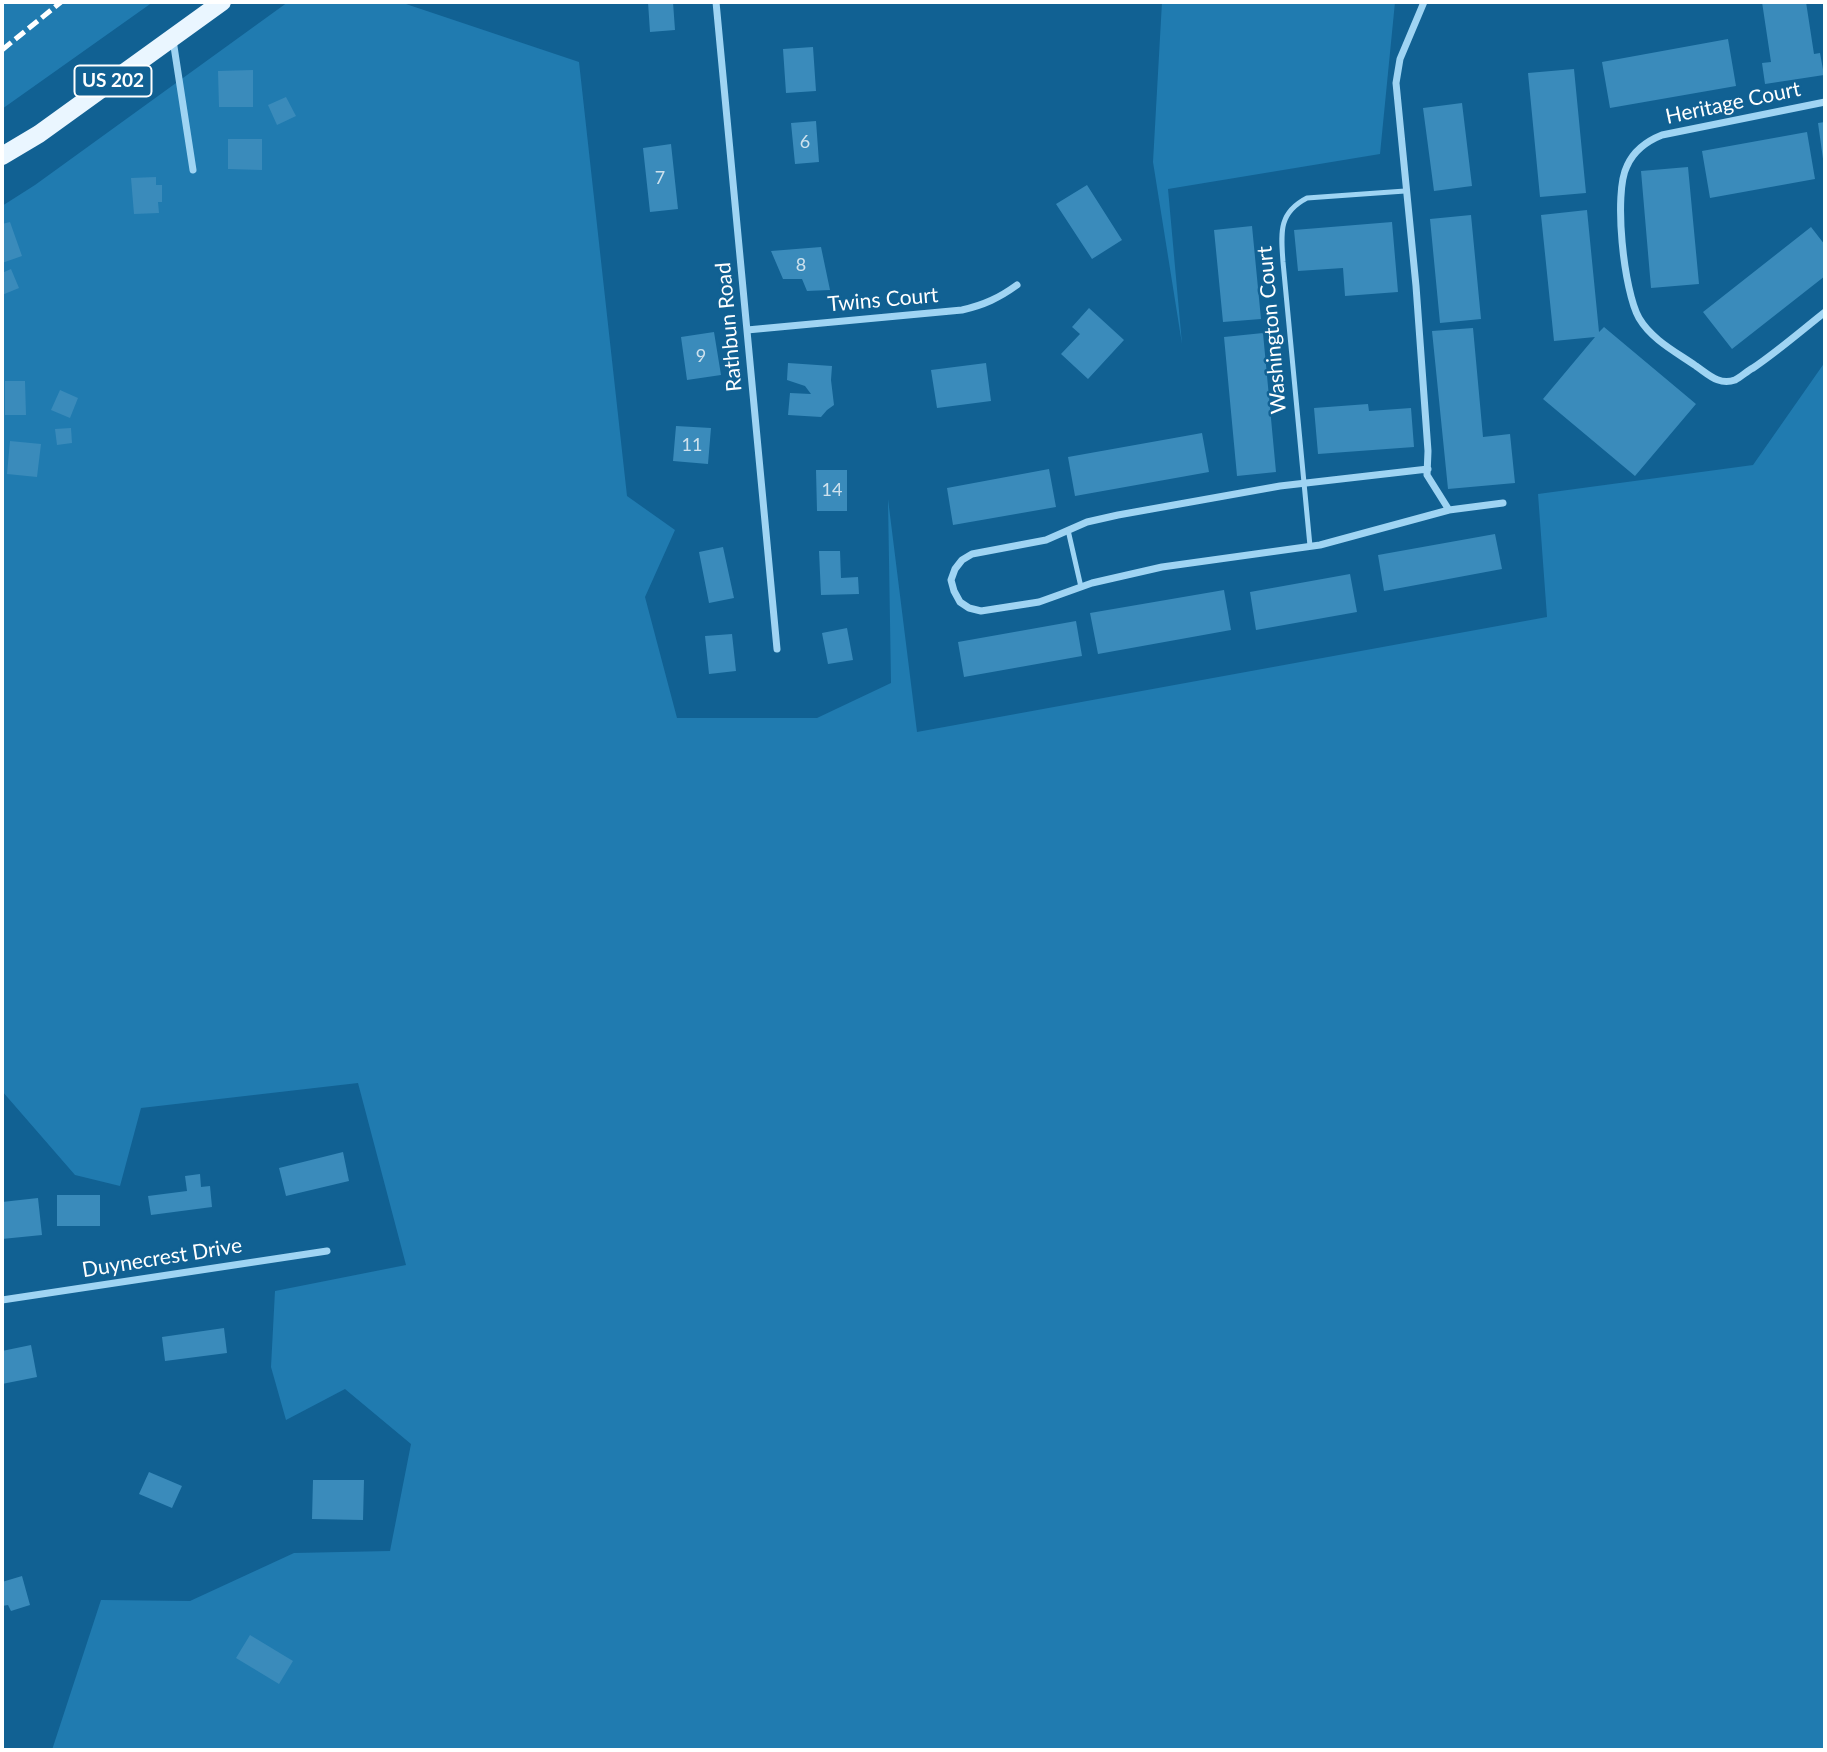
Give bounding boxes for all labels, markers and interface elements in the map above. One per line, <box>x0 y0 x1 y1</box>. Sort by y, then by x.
road number: US 202 <box>74 66 152 96</box>
street label: Heritage Court <box>1663 76 1803 130</box>
house number: 6 <box>800 131 810 153</box>
house number: 7 <box>655 167 665 189</box>
street label: Washington Court <box>1252 245 1292 415</box>
house number: 8 <box>796 254 806 276</box>
street label: Rathbun Road <box>711 261 747 393</box>
street label: Twins Court <box>827 283 939 317</box>
house number: 9 <box>696 345 706 367</box>
house number: 11 <box>682 434 702 456</box>
house number: 14 <box>822 479 842 501</box>
street label: Duynecrest Drive <box>80 1233 244 1283</box>

